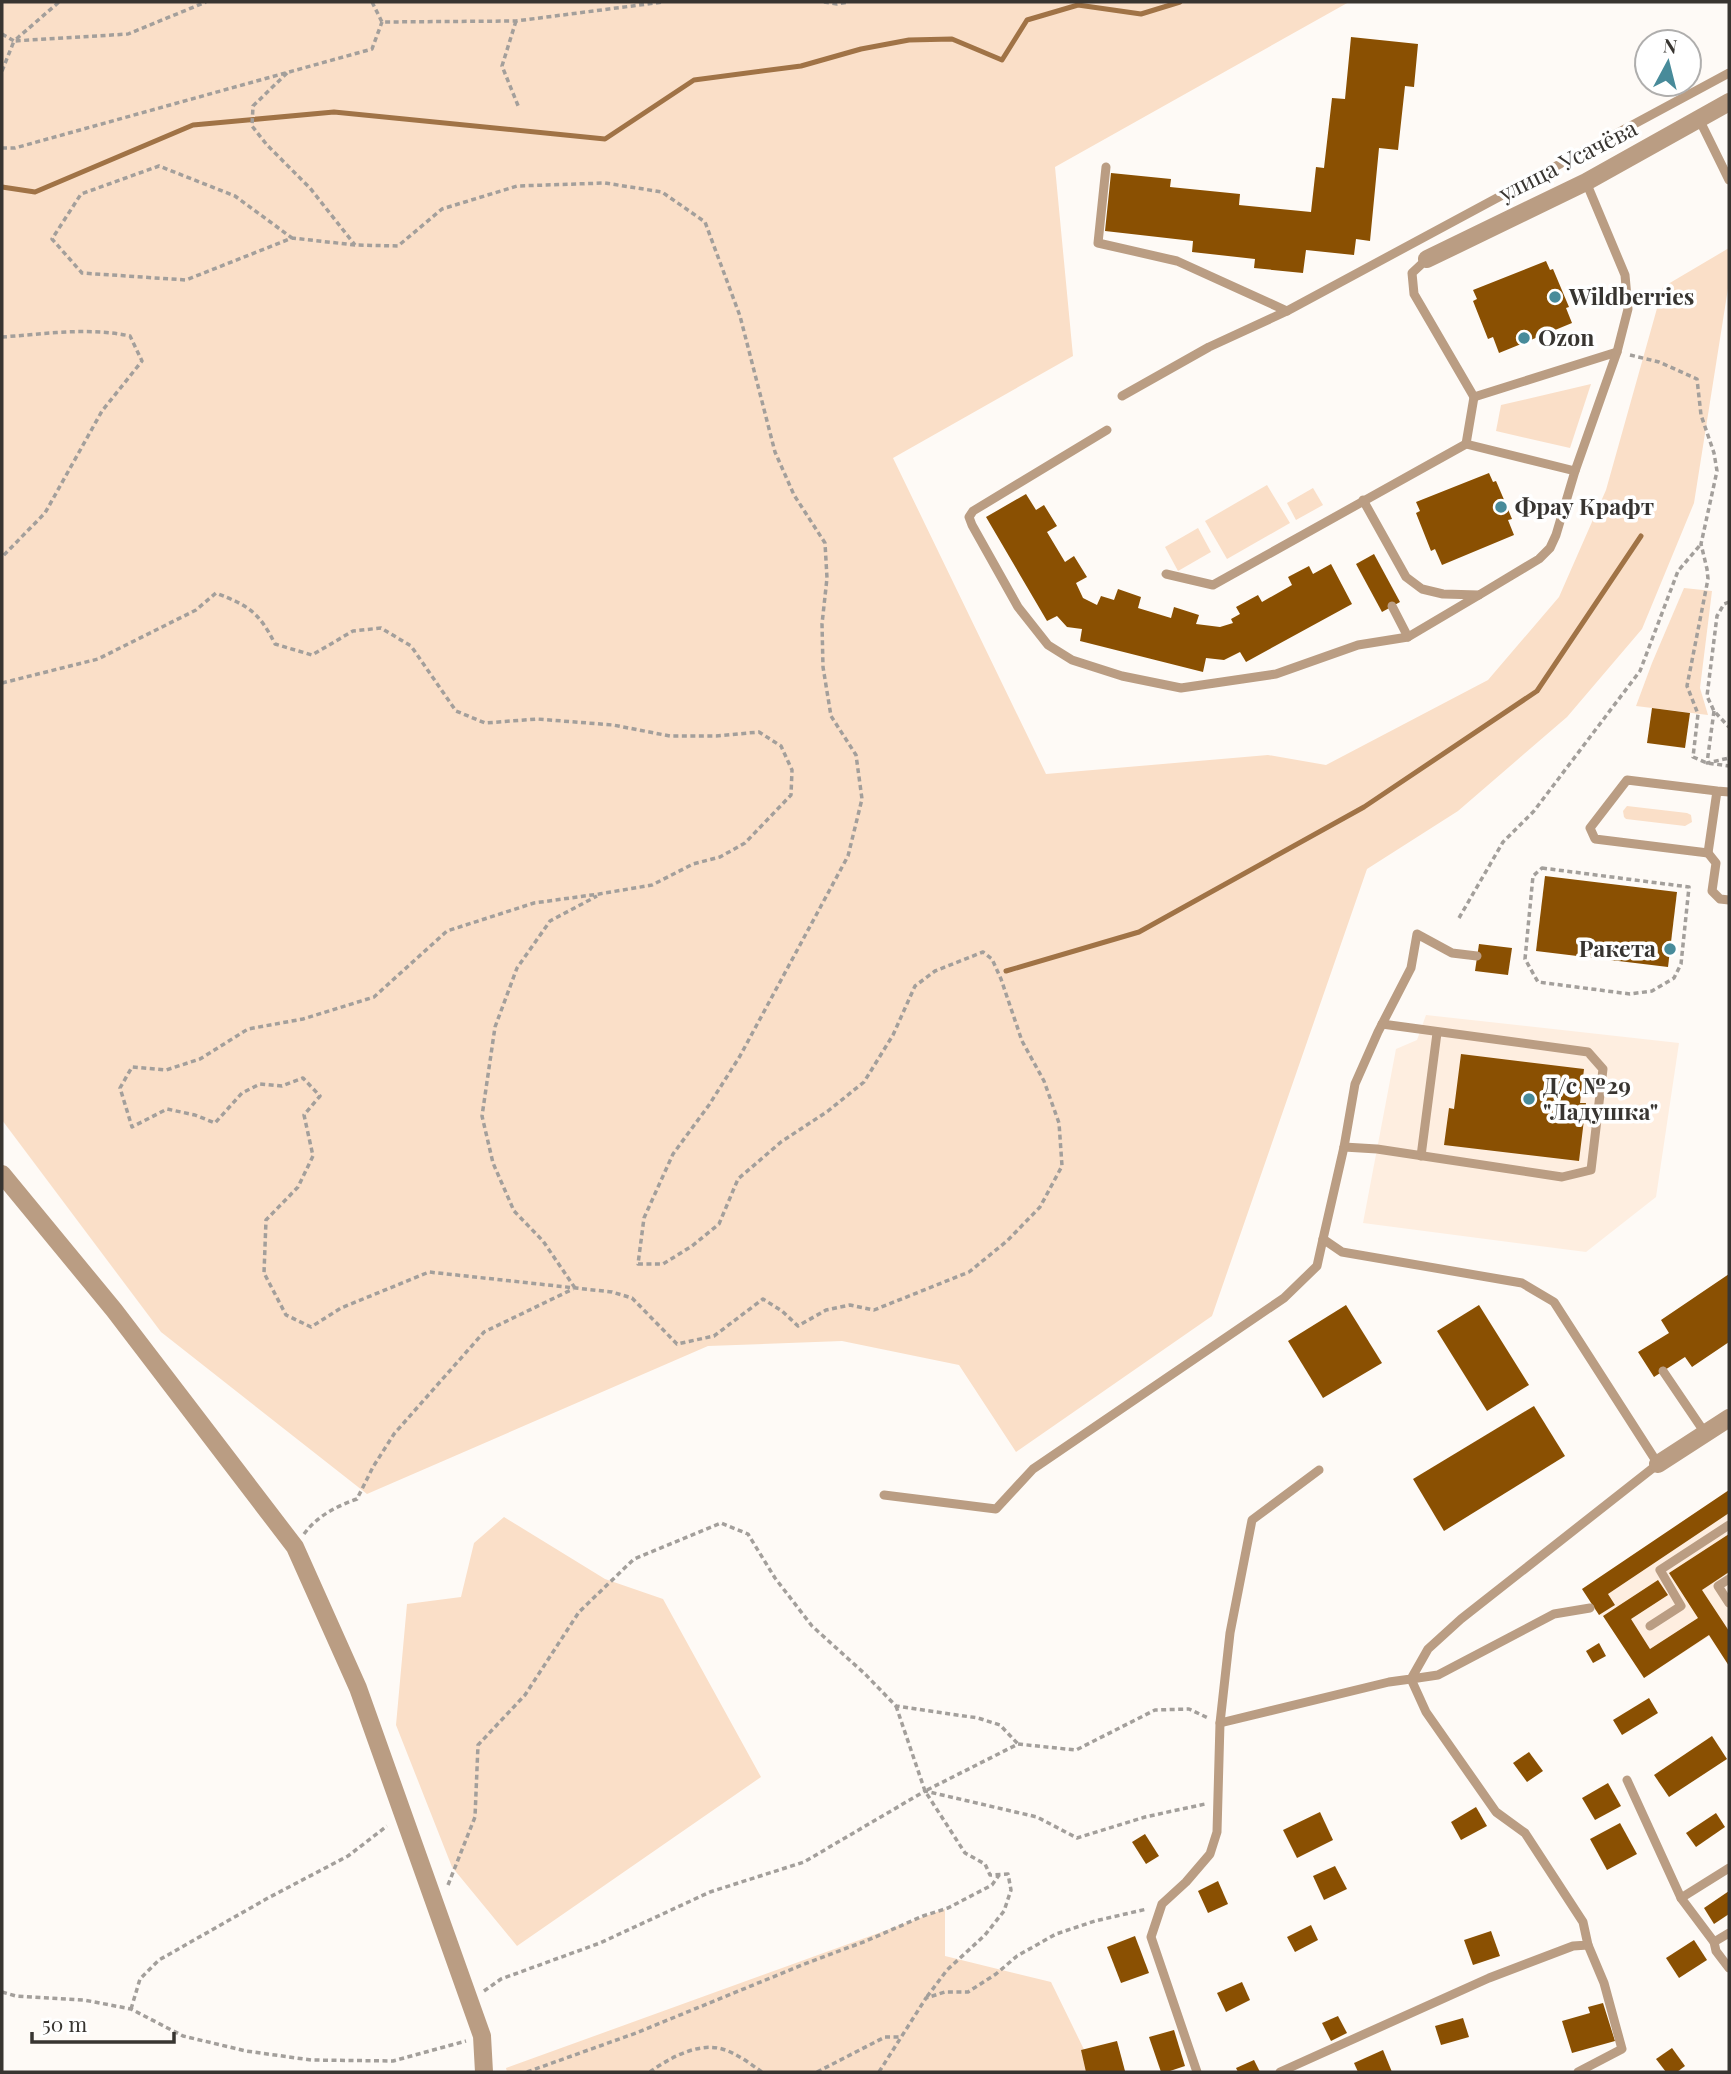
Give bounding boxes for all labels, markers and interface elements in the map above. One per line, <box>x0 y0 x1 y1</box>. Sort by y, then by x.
north arrow <box>1633 28 1703 98</box>
text: N <box>1662 31 1679 59</box>
street label: улица Усачёва <box>1492 111 1642 208</box>
place label: Wildberries <box>1568 280 1694 311</box>
marker: Wildberries <box>1547 289 1563 305</box>
place label: Ozon <box>1538 321 1594 352</box>
marker: Ozon <box>1516 330 1532 346</box>
place label: Фрау Крафт <box>1515 490 1654 521</box>
marker: Фрау Крафт <box>1493 499 1509 515</box>
place label: Ракета <box>1579 932 1656 963</box>
marker: Ракета <box>1662 941 1678 957</box>
place label: Д/с №29 "Ладушка" <box>1543 1069 1658 1126</box>
marker: Д/с №29 "Ладушка" <box>1521 1091 1537 1107</box>
scale bar <box>32 2000 173 2044</box>
text: 50 m <box>42 2009 88 2037</box>

